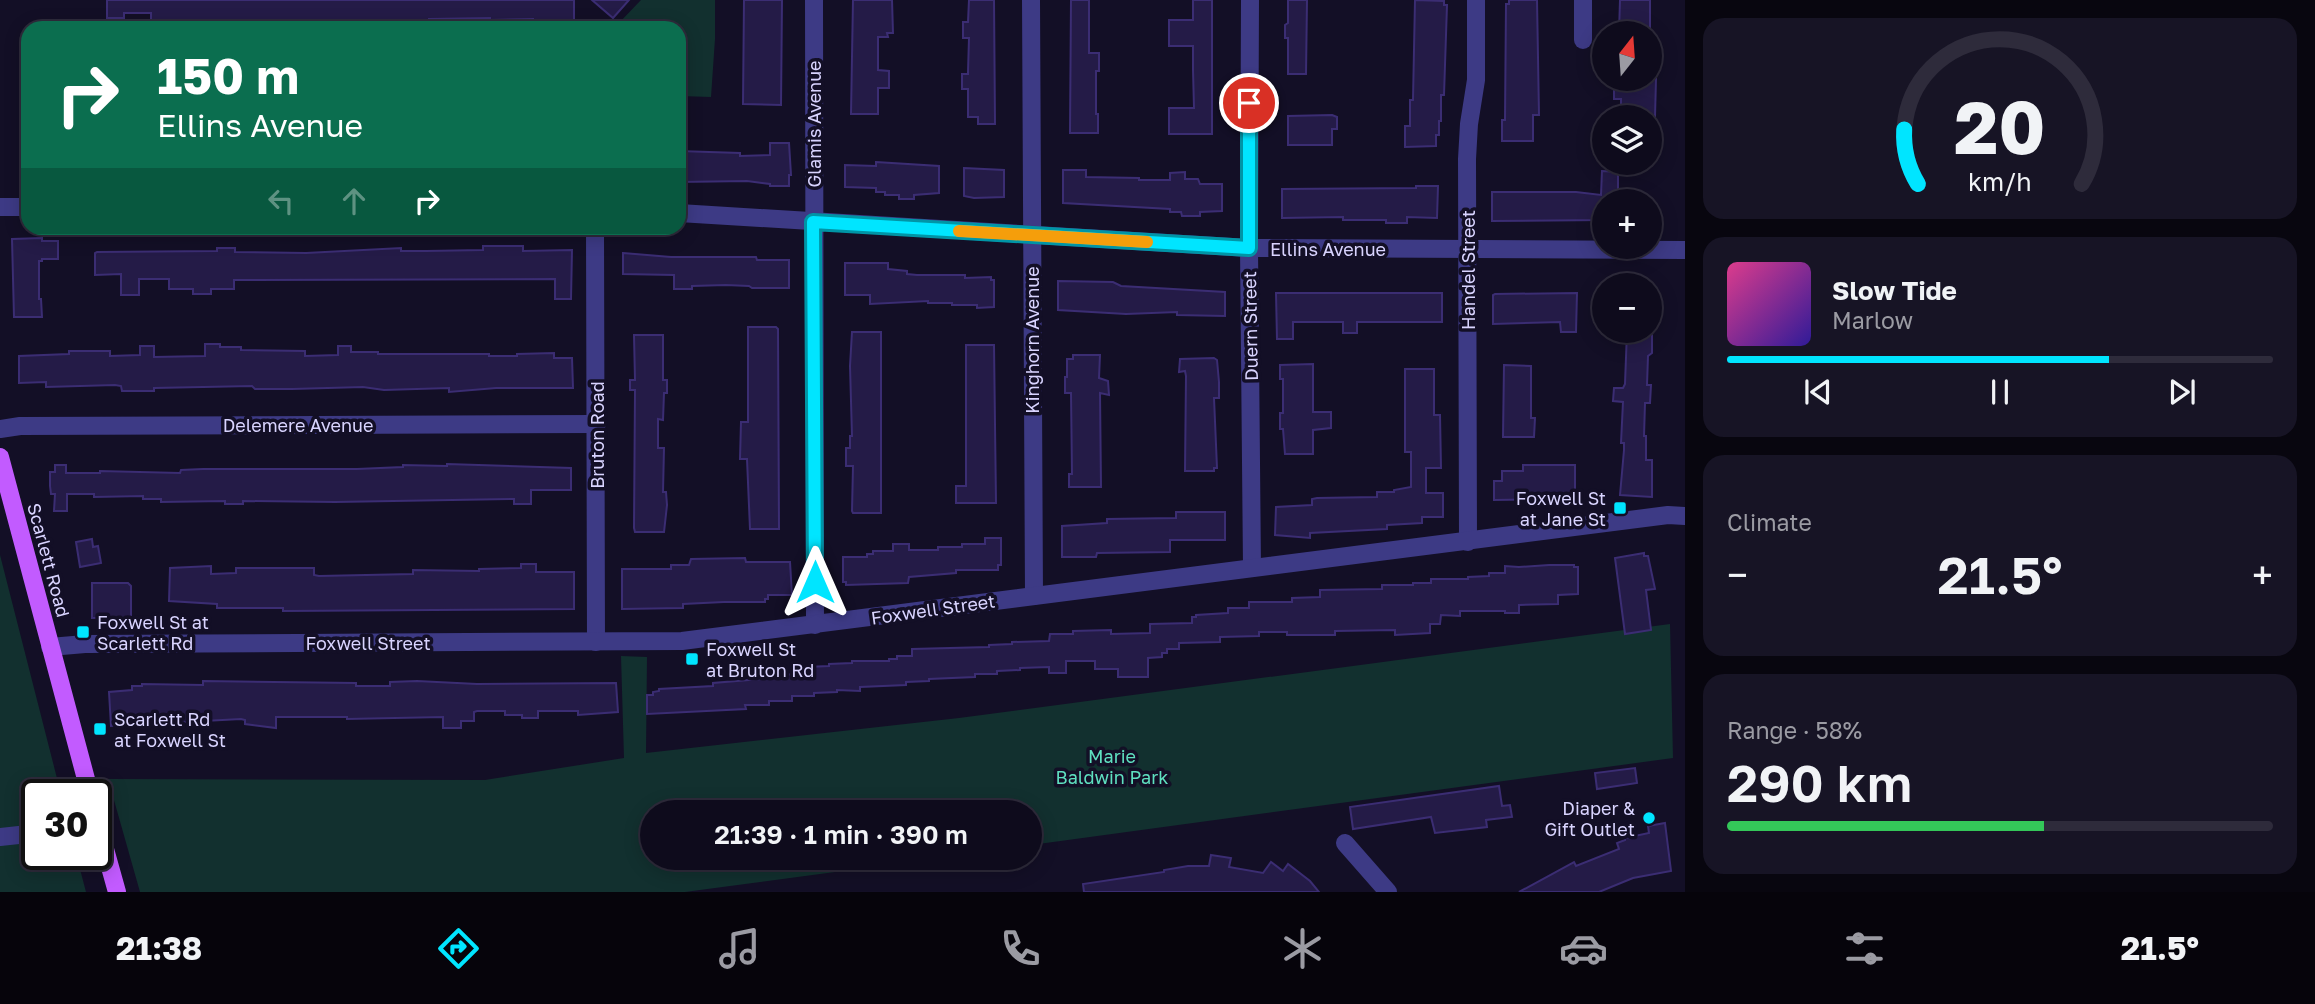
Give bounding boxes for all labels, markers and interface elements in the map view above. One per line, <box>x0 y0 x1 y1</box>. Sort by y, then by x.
north arrow <box>1592 21 1662 91</box>
map controls <box>1592 21 1662 343</box>
text: 150 m <box>157 46 299 105</box>
icon: right <box>42 49 133 140</box>
street label: Glamis Avenue <box>803 61 825 187</box>
pin <box>1219 73 1279 133</box>
icon: arrive <box>1230 84 1268 122</box>
text: 20 <box>1954 84 2046 171</box>
button: layers <box>1592 105 1662 175</box>
text: Ellins Avenue <box>157 106 363 144</box>
text: km/h <box>1968 166 2032 197</box>
icon: left <box>262 182 300 220</box>
icon: ahead <box>335 182 373 220</box>
icon: right <box>408 182 446 220</box>
button: + <box>1592 189 1662 259</box>
street label: Handel Street <box>1457 210 1479 330</box>
street label: Ellins Avenue <box>1270 238 1386 260</box>
street label: Kinghorn Avenue <box>1021 266 1043 414</box>
street label: Duern Street <box>1238 271 1262 381</box>
button: − <box>1592 273 1662 343</box>
text: Slow Tide <box>1832 275 1957 306</box>
text: Marlow <box>1832 306 1913 334</box>
icon: previous <box>1799 373 1837 411</box>
icon: pause <box>1981 373 2019 411</box>
icon: next <box>2163 373 2201 411</box>
street label: Bruton Road <box>586 381 608 489</box>
street label: Delemere Avenue <box>223 414 373 436</box>
place label: Foxwell St at Jane St <box>1516 487 1606 530</box>
street label: Scarlett Road <box>23 500 75 620</box>
marker: Foxwell St at Jane St <box>1612 500 1628 516</box>
text: Climate <box>1727 508 1812 536</box>
text: 21.5° <box>1938 543 2062 605</box>
position arrow <box>778 545 852 619</box>
text: − <box>1727 552 1748 597</box>
text: + <box>2252 552 2273 597</box>
street label: Foxwell Street <box>869 589 997 629</box>
place label: Foxwell St at Scarlett Rd <box>97 611 209 654</box>
marker: Foxwell St at Scarlett Rd <box>75 624 91 640</box>
street label: Foxwell Street <box>305 632 431 654</box>
place label: Foxwell St at Bruton Rd <box>706 638 814 681</box>
marker: Foxwell St at Bruton Rd <box>684 651 700 667</box>
place label: Scarlett Rd at Foxwell St <box>114 708 226 751</box>
text: Range · 58% <box>1727 716 1862 744</box>
marker: Scarlett Rd at Foxwell St <box>92 721 108 737</box>
park label: Marie Baldwin Park <box>1056 745 1168 788</box>
text: 290 km <box>1727 751 1912 813</box>
speed limit sign: 30 <box>21 779 112 870</box>
place label: Diaper & Gift Outlet <box>1544 797 1635 840</box>
marker: Diaper & Gift Outlet <box>1641 810 1657 826</box>
text: 21:39 · 1 min · 390 m <box>714 819 968 850</box>
icon: directions <box>434 924 483 973</box>
icon: music <box>715 924 764 973</box>
icon: phone <box>996 924 1045 973</box>
icon: climate <box>1278 924 1327 973</box>
icon: car <box>1559 924 1608 973</box>
icon: filters <box>1840 924 1889 973</box>
text: 21:38 <box>116 929 202 967</box>
text: 21.5° <box>2121 929 2199 967</box>

